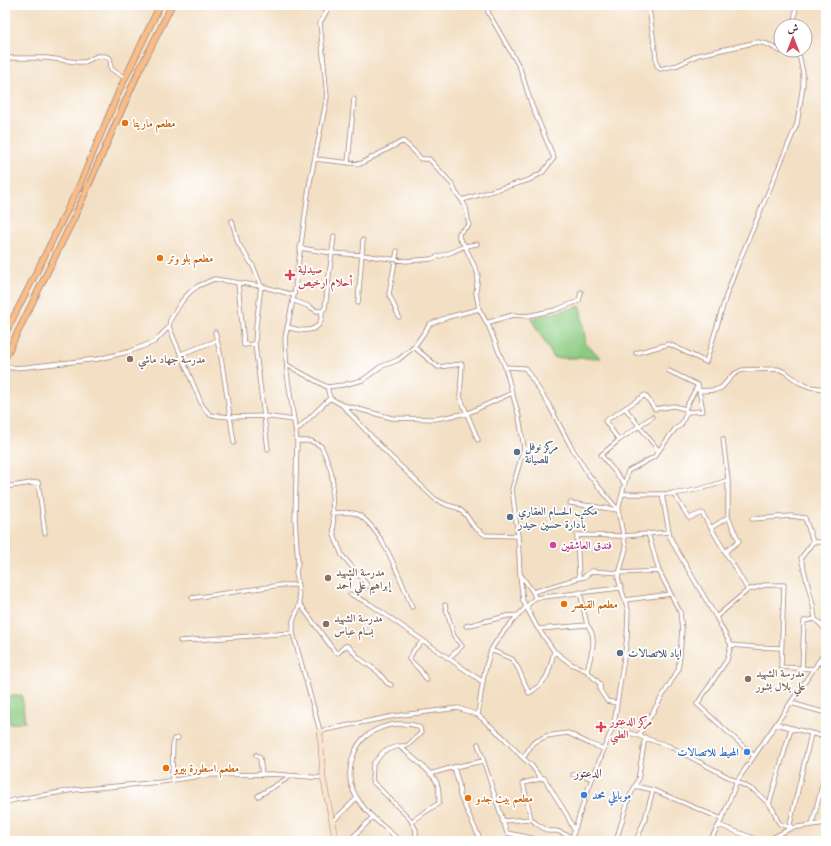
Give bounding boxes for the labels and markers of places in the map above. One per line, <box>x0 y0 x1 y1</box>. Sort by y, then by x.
place label: مطعم ماريتا <box>133 116 176 134</box>
marker: مطعم ماريتا <box>120 118 130 128</box>
place label: مطعم بلو وتر <box>167 251 213 269</box>
marker: مطعم بلو وتر <box>155 253 165 263</box>
place label: صيدلية أحلام ارخيص <box>298 262 353 292</box>
marker: صيدلية أحلام ارخيص <box>285 270 295 280</box>
place label: مدرسة جهاد ماشي <box>138 352 205 370</box>
marker: مدرسة جهاد ماشي <box>125 354 135 364</box>
place label: مركز نوفل للصيانة <box>525 439 558 466</box>
marker: مركز نوفل للصيانة <box>512 447 522 457</box>
place label: مكتب الحسام العقاري بأدارة حسين حيدر <box>516 504 598 532</box>
marker: مكتب الحسام العقاري بأدارة حسين حيدر <box>505 512 515 522</box>
place label: فندق العاشقين <box>561 538 612 553</box>
marker: فندق العاشقين <box>548 540 558 550</box>
place label: مدرسة الشهيد إبراهيم علي أحمد <box>336 565 393 596</box>
marker: مدرسة الشهيد إبراهيم علي أحمد <box>323 573 333 583</box>
place label: مطعم القيصر <box>570 597 618 615</box>
marker: مطعم القيصر <box>559 599 569 609</box>
place label: مدرسة الشهيد بسام عباس <box>334 611 382 641</box>
marker: مدرسة الشهيد بسام عباس <box>321 619 331 629</box>
place label: اياد للاتصالات <box>628 646 682 660</box>
marker: اياد للاتصالات <box>615 648 625 658</box>
place label: مدرسة الشهيد علي بلال بشور <box>754 666 806 697</box>
marker: مدرسة الشهيد علي بلال بشور <box>743 674 753 684</box>
place label: مركز الدعتور الطبي <box>608 714 652 745</box>
marker: مركز الدعتور الطبي <box>595 721 607 733</box>
place label: المحيط للاتصالات <box>677 745 739 759</box>
marker: المحيط للاتصالات <box>742 747 752 757</box>
place label: مطعم اسطورة بيرو <box>173 761 239 779</box>
marker: مطعم اسطورة بيرو <box>161 763 171 773</box>
place label: موبايلي محمد <box>592 788 631 806</box>
marker: موبايلي محمد <box>579 790 589 800</box>
place label: مطعم بيت جدو <box>475 791 533 809</box>
marker: مطعم بيت جدو <box>463 793 473 803</box>

